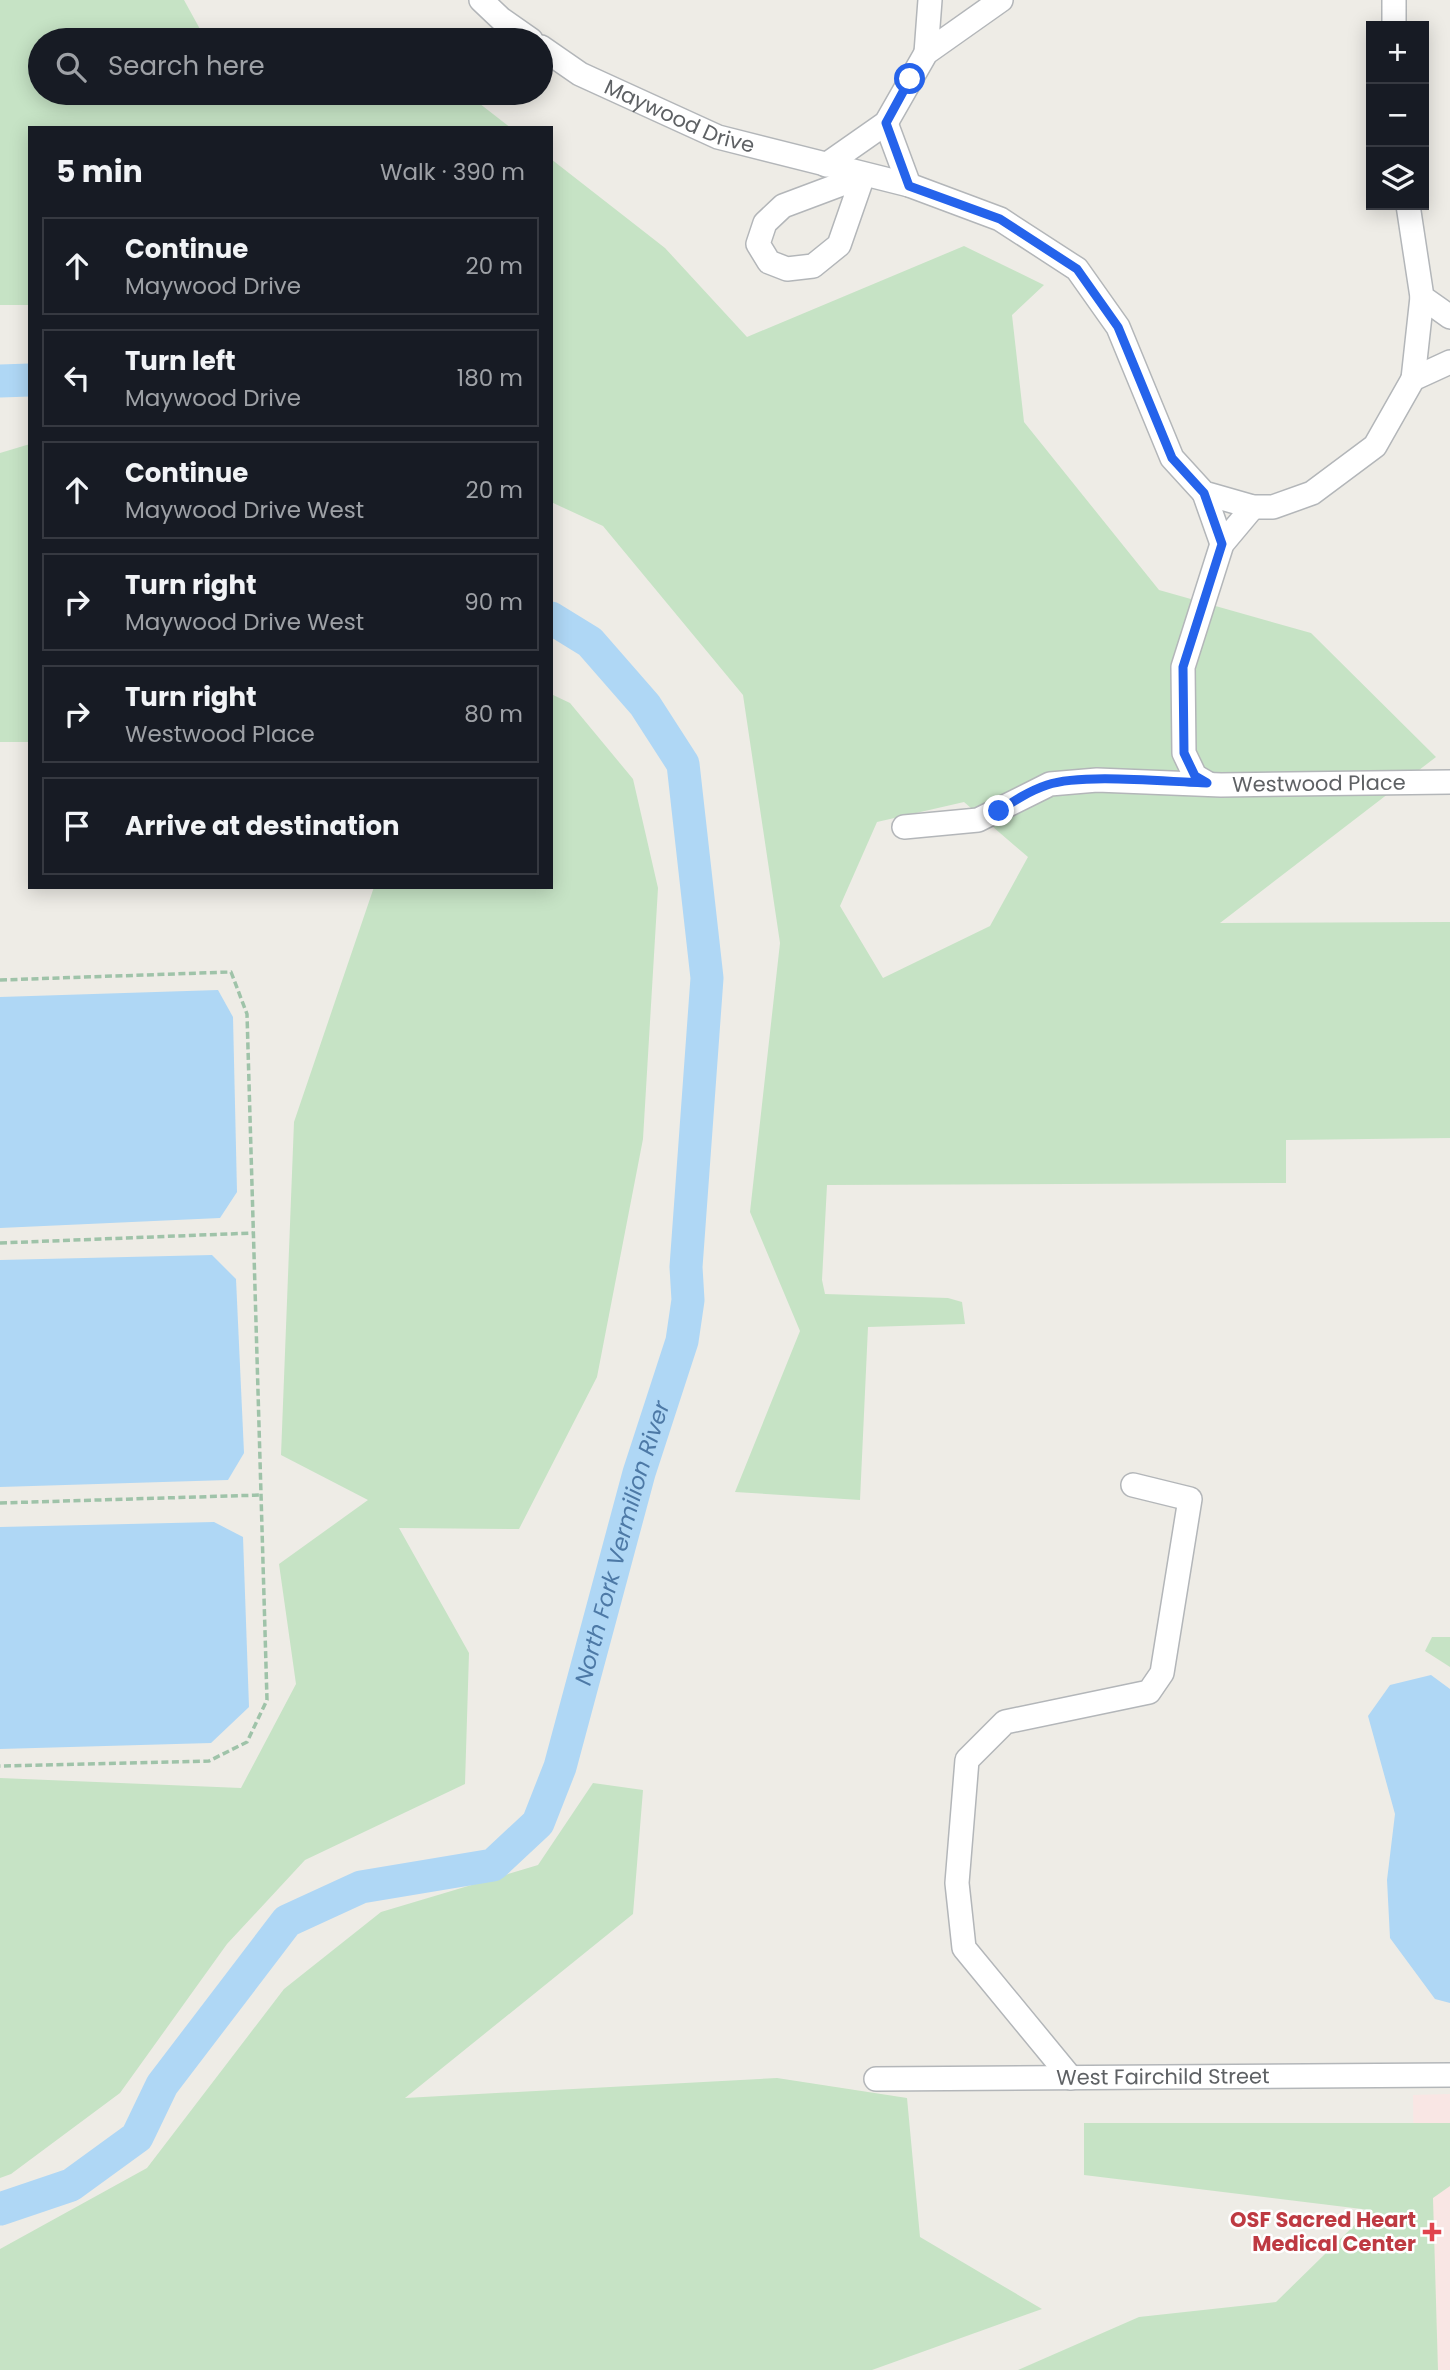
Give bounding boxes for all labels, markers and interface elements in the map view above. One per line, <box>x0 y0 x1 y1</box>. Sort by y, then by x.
map controls <box>1366 21 1429 210</box>
button: + <box>1366 21 1429 84</box>
search box <box>28 28 553 105</box>
icon: search <box>52 48 90 86</box>
text: Search here <box>108 48 265 84</box>
route start <box>894 63 925 94</box>
street label: Maywood Drive <box>600 72 758 160</box>
button: − <box>1366 84 1429 147</box>
button: layers <box>1366 147 1429 210</box>
text: 5 min <box>56 150 143 193</box>
text: Walk · 390 m <box>380 156 525 188</box>
text: Continue <box>125 231 248 267</box>
icon: ahead <box>58 247 96 285</box>
text: 20 m <box>465 250 523 282</box>
text: Maywood Drive <box>125 270 301 302</box>
text: Turn left <box>125 343 236 379</box>
icon: left <box>58 359 96 397</box>
text: 180 m <box>457 362 523 394</box>
text: Maywood Drive <box>125 382 301 414</box>
text: Continue <box>125 455 248 491</box>
icon: ahead <box>58 471 96 509</box>
text: 20 m <box>465 474 523 506</box>
text: Maywood Drive West <box>125 494 364 526</box>
text: Turn right <box>125 567 257 603</box>
icon: right <box>58 583 96 621</box>
text: 90 m <box>464 586 523 618</box>
text: Maywood Drive West <box>125 606 364 638</box>
text: Turn right <box>125 679 257 715</box>
icon: right <box>58 695 96 733</box>
text: 80 m <box>464 698 523 730</box>
text: Westwood Place <box>125 718 315 750</box>
street label: Westwood Place <box>1232 768 1406 799</box>
route end <box>983 795 1014 826</box>
icon: arrive <box>58 807 96 845</box>
text: Arrive at destination <box>125 808 400 844</box>
water label: North Fork Vermilion River <box>567 1395 678 1689</box>
street label: West Fairchild Street <box>1056 2061 1270 2092</box>
place label: OSF Sacred Heart Medical Center <box>1230 2205 1416 2258</box>
marker: OSF Sacred Heart Medical Center <box>1422 2222 1442 2242</box>

